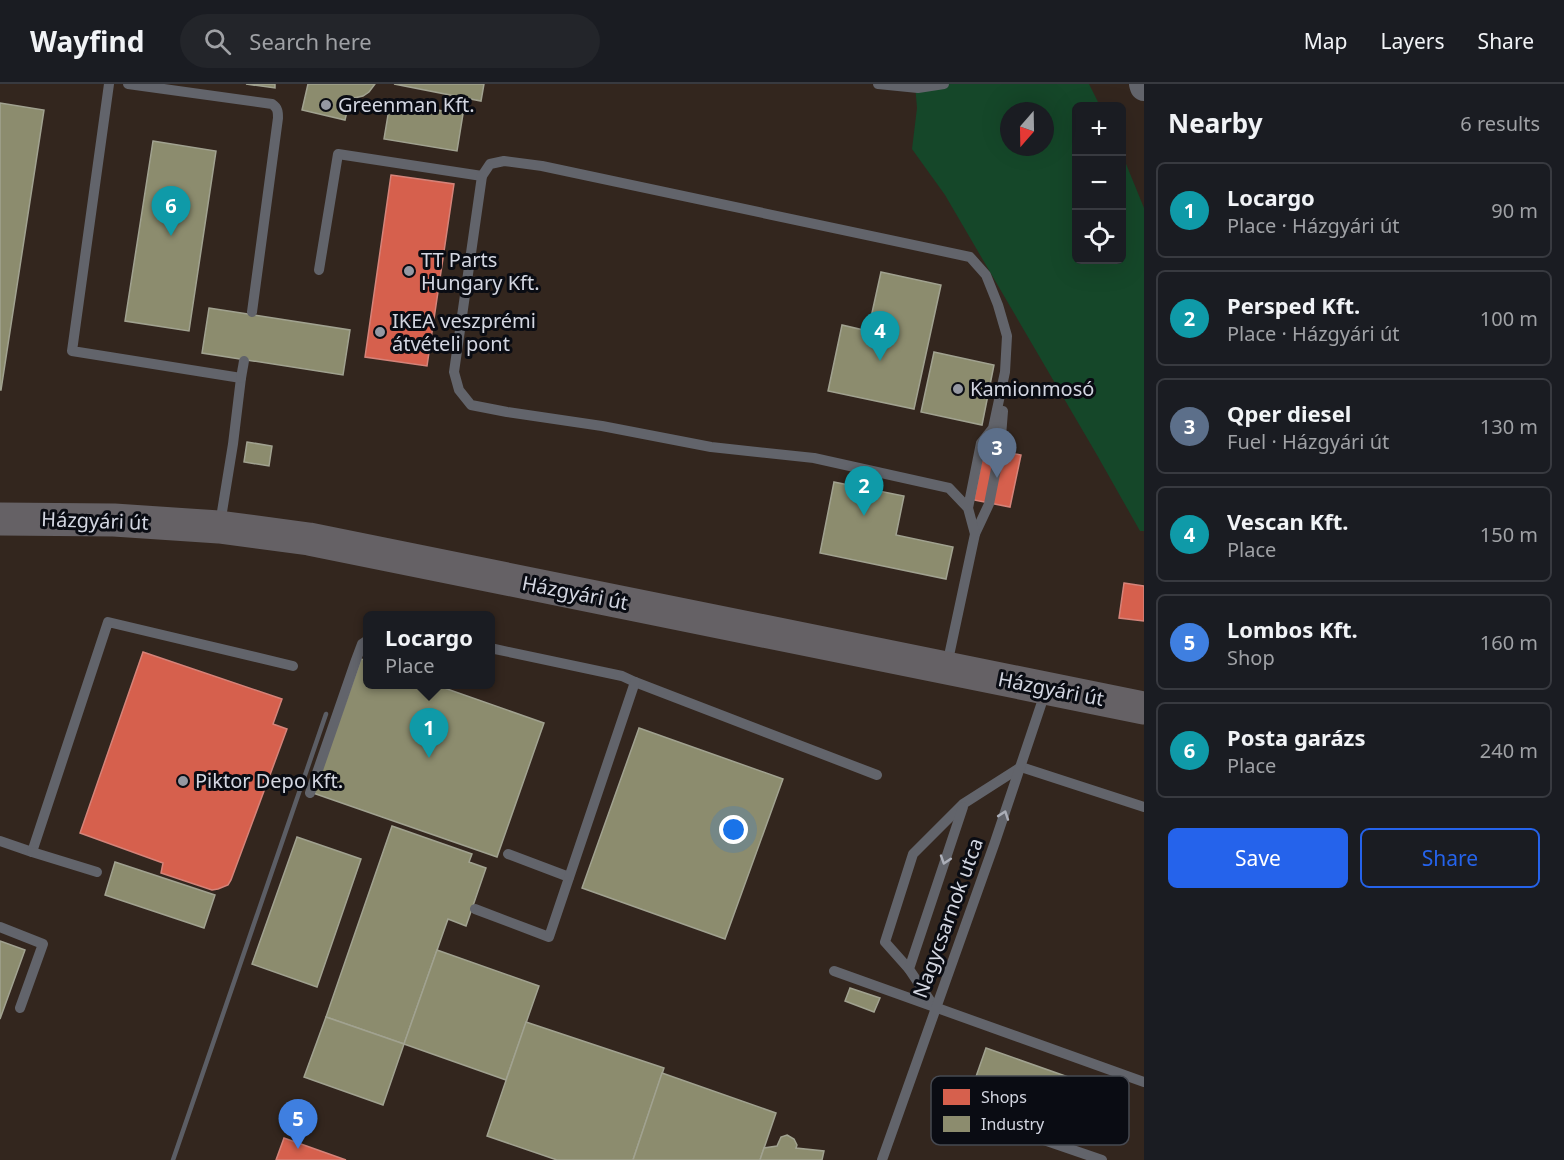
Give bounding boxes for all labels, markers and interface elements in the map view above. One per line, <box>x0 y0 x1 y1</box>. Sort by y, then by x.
search box <box>180 14 600 68</box>
text: Wayfind <box>30 22 144 60</box>
icon: search <box>201 25 234 58</box>
text: Search here <box>249 26 372 56</box>
text: Map <box>1304 27 1348 55</box>
text: Layers <box>1381 27 1445 55</box>
text: Share <box>1478 27 1534 55</box>
place label: Greenman Kft. <box>338 91 475 118</box>
marker: Greenman Kft. <box>319 98 333 112</box>
north arrow <box>1000 102 1054 156</box>
map controls <box>1072 102 1126 264</box>
button: + <box>1072 102 1126 156</box>
text: Nearby <box>1168 105 1263 141</box>
text: 6 results <box>1460 110 1540 137</box>
button: − <box>1072 156 1126 210</box>
text: Locargo <box>1227 182 1315 212</box>
pin: 6 <box>152 186 190 236</box>
text: 1 <box>1184 197 1195 224</box>
text: 90 m <box>1491 197 1538 224</box>
button: locate <box>1072 210 1126 264</box>
text: Place · Házgyári út <box>1227 212 1399 239</box>
place label: TT Parts Hungary Kft. <box>421 246 540 296</box>
marker: TT Parts Hungary Kft. <box>402 264 416 278</box>
text: Persped Kft. <box>1227 290 1360 320</box>
text: 2 <box>1184 305 1195 332</box>
text: 100 m <box>1480 305 1538 332</box>
place label: IKEA veszprémi átvételi pont <box>392 307 536 357</box>
pin: 4 <box>860 312 900 361</box>
text: Place · Házgyári út <box>1227 320 1399 347</box>
marker: IKEA veszprémi átvételi pont <box>373 325 387 339</box>
place label: Kamionmosó <box>970 375 1094 402</box>
marker: Kamionmosó <box>951 382 965 396</box>
text: Qper diesel <box>1227 398 1351 428</box>
text: 3 <box>1184 413 1195 440</box>
text: 130 m <box>1480 413 1538 440</box>
pin: 3 <box>978 428 1016 478</box>
text: Fuel · Házgyári út <box>1227 428 1389 455</box>
pin: 2 <box>844 466 884 516</box>
street label: Házgyári út <box>41 505 149 536</box>
text: Vescan Kft. <box>1227 506 1348 536</box>
text: 4 <box>1184 521 1195 548</box>
text: 150 m <box>1480 521 1538 548</box>
text: Place <box>1227 536 1276 563</box>
street label: Házgyári út <box>520 569 630 616</box>
popup <box>363 611 495 689</box>
text: Lombos Kft. <box>1227 614 1358 644</box>
text: Locargo <box>385 622 473 652</box>
text: 5 <box>1184 629 1195 656</box>
text: 160 m <box>1480 629 1538 656</box>
text: Shop <box>1227 644 1275 671</box>
text: Place <box>385 652 434 679</box>
street label: Házgyári út <box>996 665 1106 712</box>
pin: 1 <box>410 708 448 758</box>
text: Posta garázs <box>1227 722 1365 752</box>
text: 6 <box>1184 737 1195 764</box>
text: 240 m <box>1480 737 1538 764</box>
text: Place <box>1227 752 1276 779</box>
place label: Piktor Depo Kft. <box>195 767 343 794</box>
marker: Piktor Depo Kft. <box>176 774 190 788</box>
one-way arrow <box>997 810 1010 821</box>
your location <box>719 815 748 844</box>
button: Save <box>1168 828 1348 888</box>
button: Share <box>1360 828 1540 888</box>
street label: Nagycsarnok utca <box>906 834 989 1002</box>
one-way arrow <box>940 854 952 864</box>
legend <box>931 1076 1129 1145</box>
text: Shops <box>981 1086 1027 1108</box>
pin: 5 <box>278 1100 318 1149</box>
text: Industry <box>981 1113 1045 1135</box>

